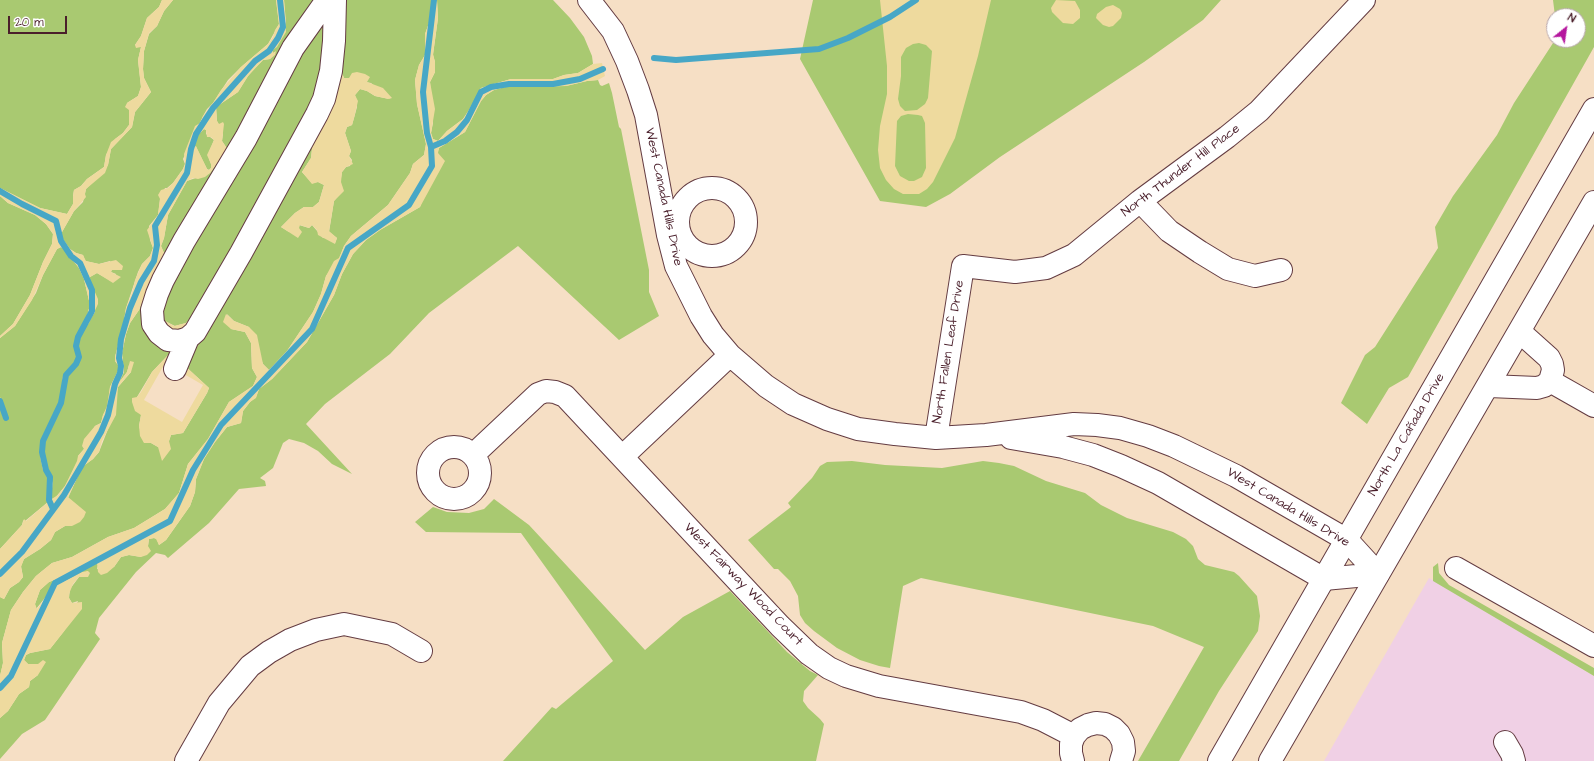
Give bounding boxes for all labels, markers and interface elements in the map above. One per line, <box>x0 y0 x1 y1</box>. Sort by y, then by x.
scale bar <box>10 8 69 34</box>
north arrow <box>1546 8 1586 48</box>
text: N <box>1565 10 1578 26</box>
text: 20 m <box>15 14 44 31</box>
street label: North Thunder Hill Place <box>1119 121 1243 221</box>
street label: West Canada Hills Drive <box>641 127 685 267</box>
street label: North Fallen Leaf Drive <box>930 279 968 425</box>
street label: North La Cañada Drive <box>1365 371 1449 499</box>
street label: West Canada Hills Drive <box>1224 465 1352 551</box>
street label: West Fairway Wood Court <box>680 520 806 650</box>

